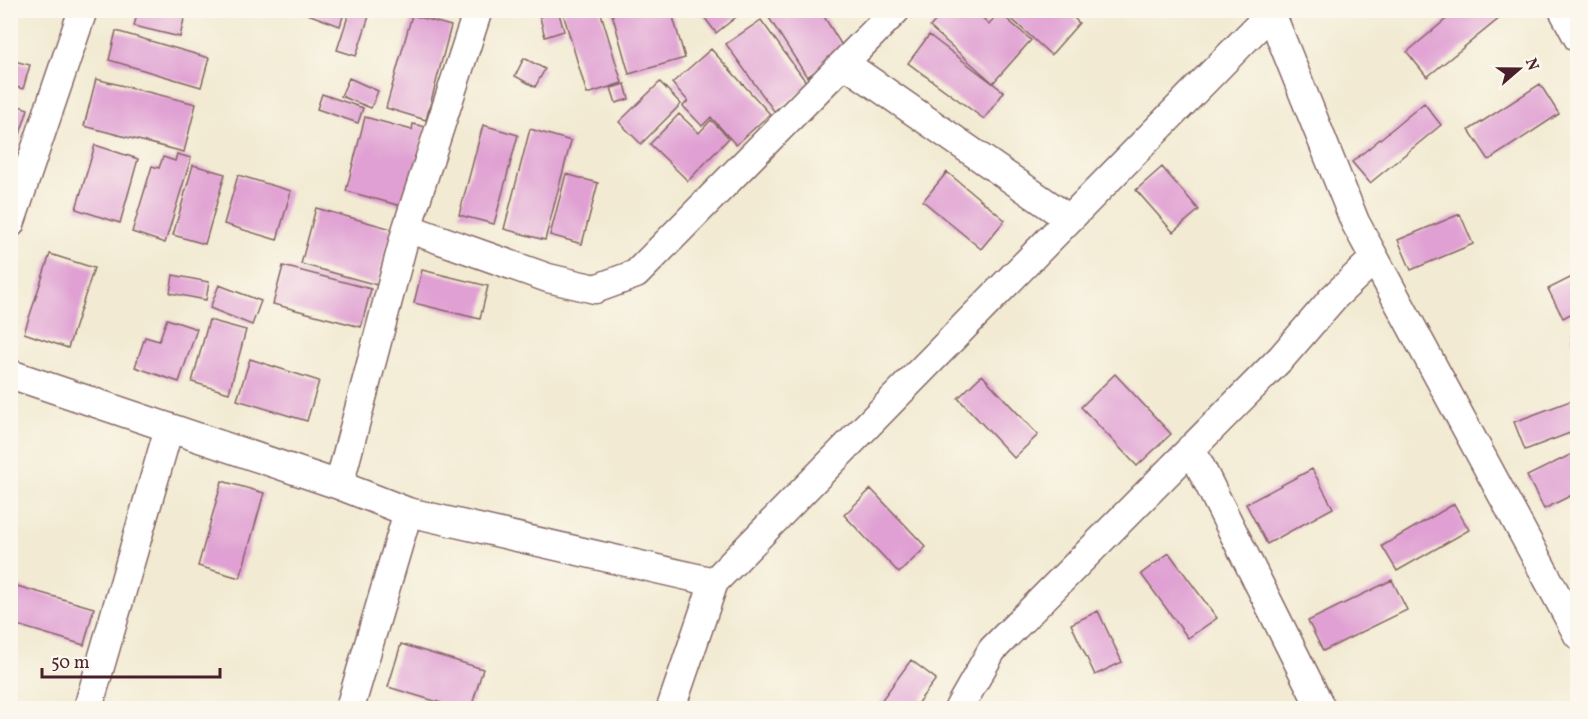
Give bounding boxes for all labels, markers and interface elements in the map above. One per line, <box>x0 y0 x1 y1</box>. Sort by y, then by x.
north arrow <box>1489 39 1549 99</box>
text: N <box>1519 55 1544 74</box>
scale bar <box>42 641 220 679</box>
text: 50 m <box>51 651 90 676</box>

